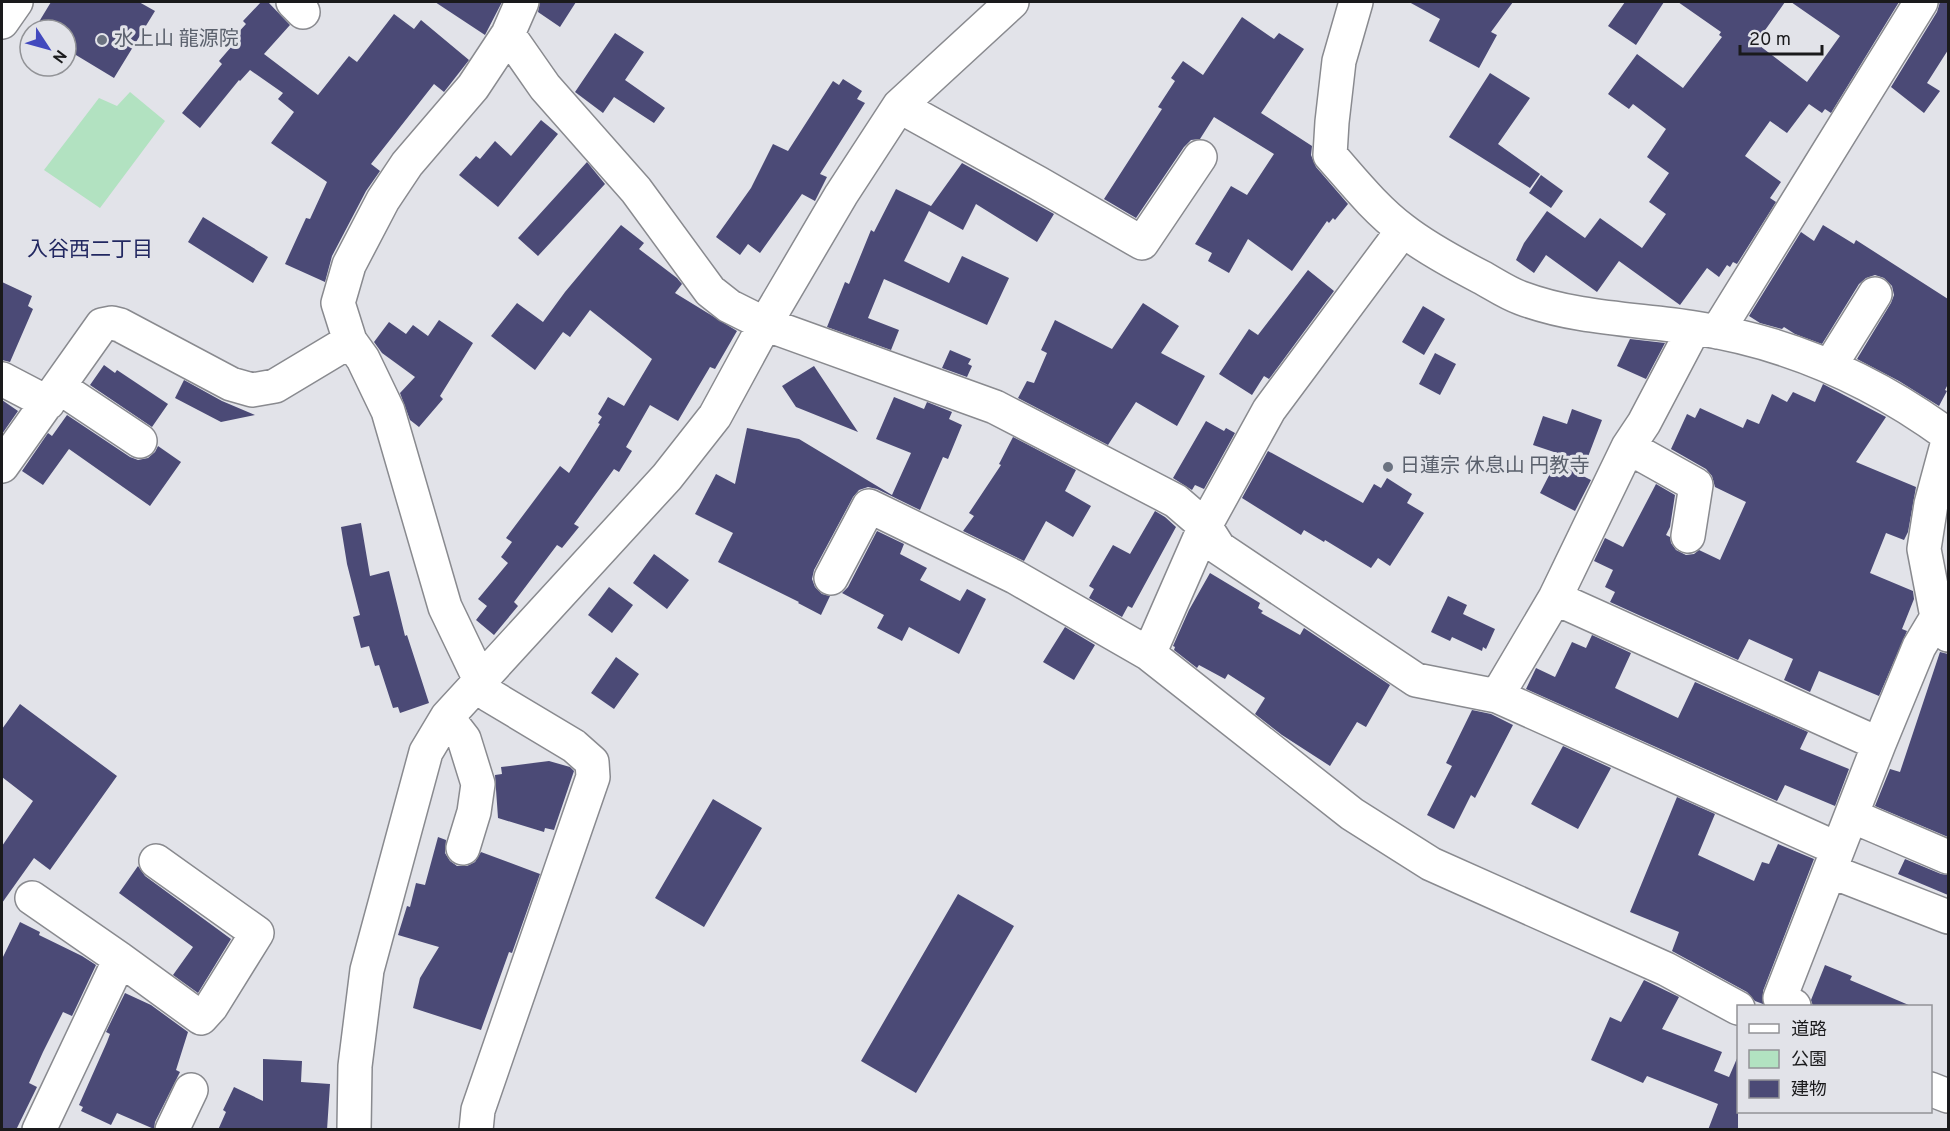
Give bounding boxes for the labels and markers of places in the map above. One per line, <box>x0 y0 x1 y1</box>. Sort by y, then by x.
place label: 水上山 龍源院 <box>114 27 239 53</box>
marker: 水上山 龍源院 <box>95 33 109 47</box>
place label: 日蓮宗 休息山 円教寺 <box>1400 454 1589 480</box>
marker: 日蓮宗 休息山 円教寺 <box>1381 460 1395 474</box>

